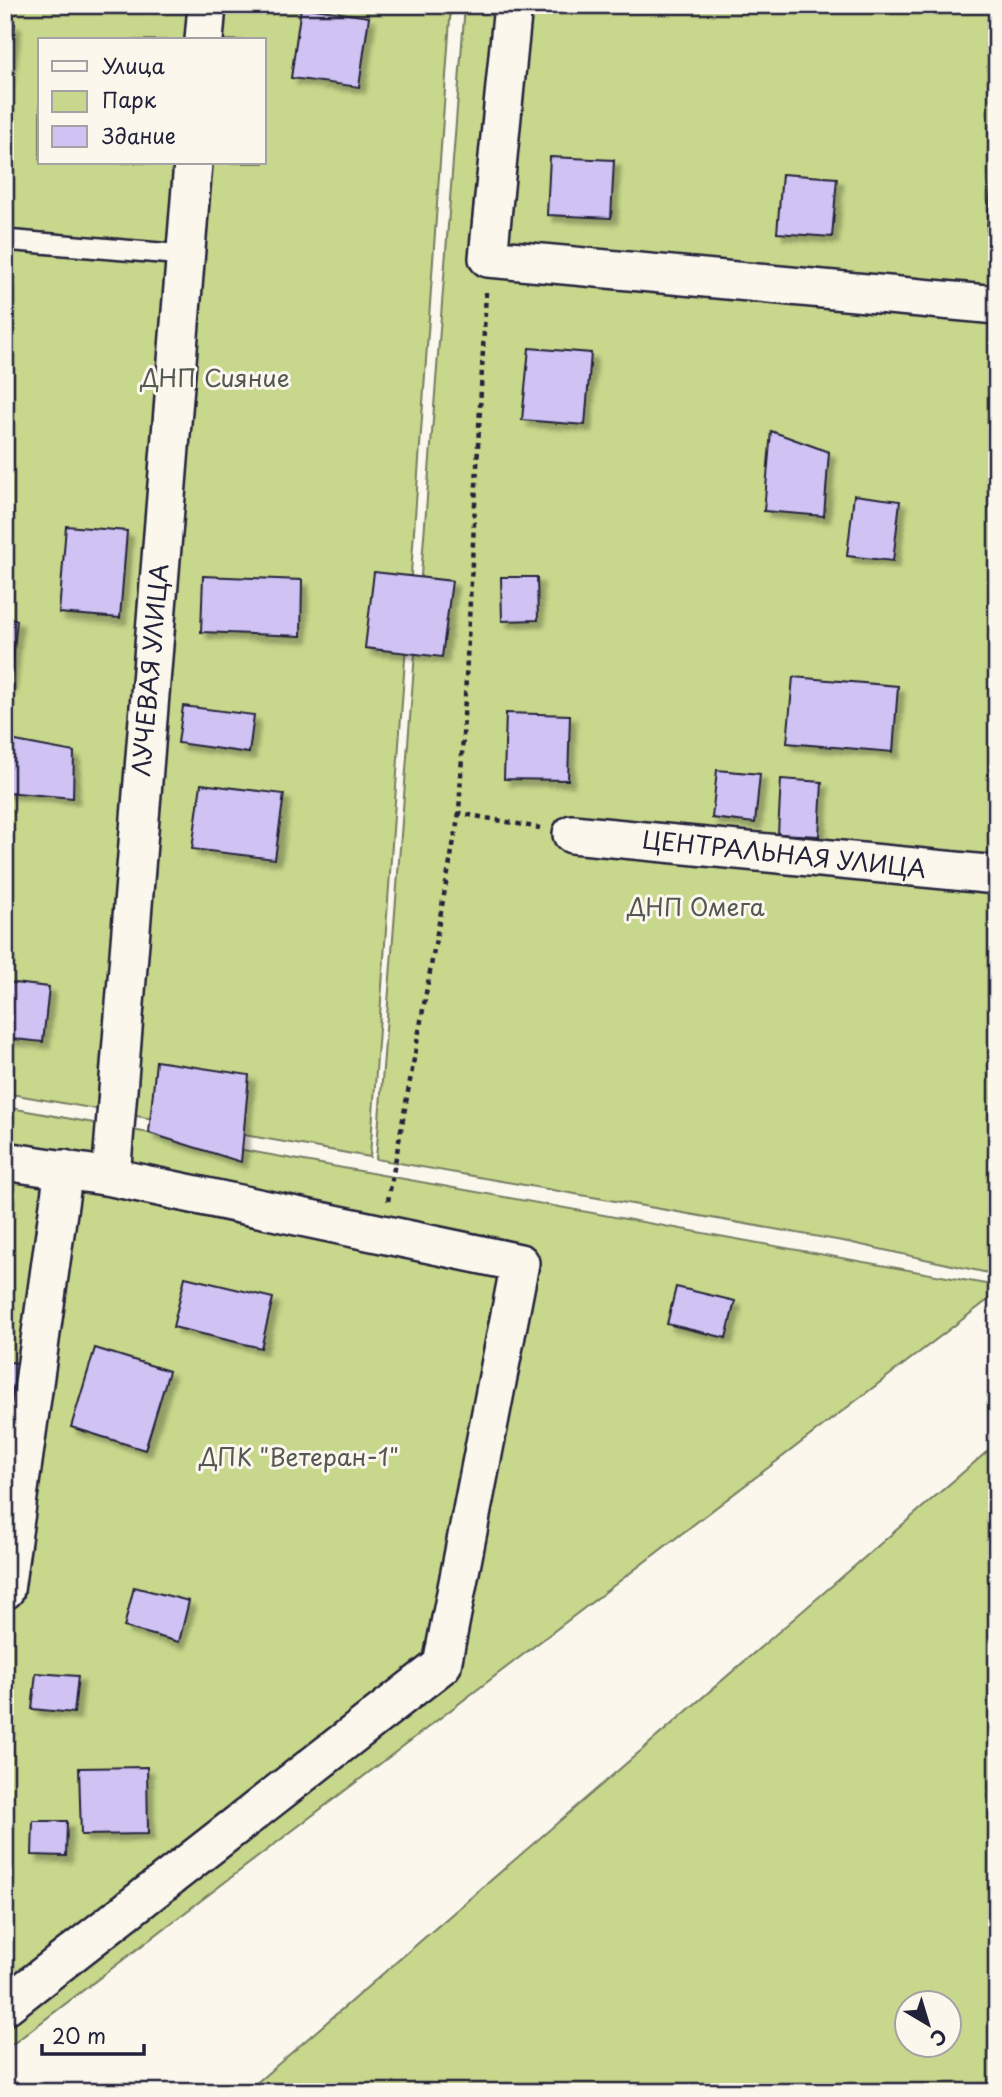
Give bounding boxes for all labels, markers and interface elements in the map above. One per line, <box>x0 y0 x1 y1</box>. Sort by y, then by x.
legend <box>38 38 266 164</box>
text: Улица <box>102 49 165 81</box>
text: Парк <box>102 83 157 115</box>
text: Здание <box>102 119 176 151</box>
park label: ДНП Сияние <box>140 359 289 395</box>
street label: ЛУЧЕВАЯ УЛИЦА <box>122 562 176 778</box>
street label: ЦЕНТРАЛЬНАЯ УЛИЦА <box>641 820 928 886</box>
park label: ДНП Омега <box>626 888 765 924</box>
park label: ДПК "Ветеран-1" <box>198 1438 399 1474</box>
north arrow <box>894 1988 964 2058</box>
scale bar <box>42 2013 144 2057</box>
text: 20 m <box>52 2019 106 2051</box>
text: С <box>925 2023 953 2054</box>

